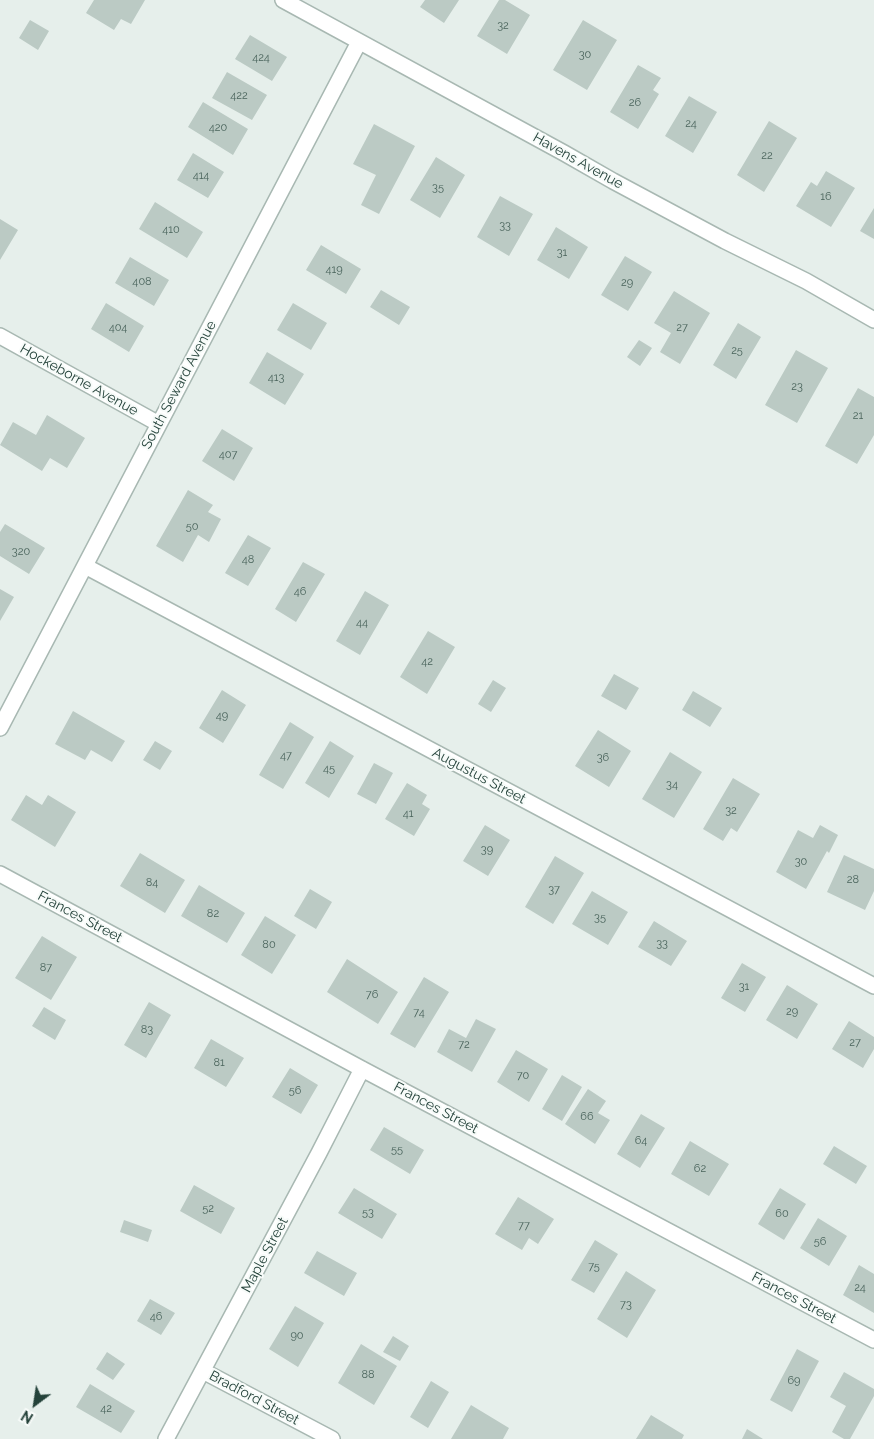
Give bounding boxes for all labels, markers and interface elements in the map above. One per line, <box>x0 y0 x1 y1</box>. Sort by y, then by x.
house number: 32 <box>497 19 509 33</box>
house number: 30 <box>579 48 591 62</box>
house number: 424 <box>252 51 270 65</box>
house number: 422 <box>230 89 248 103</box>
house number: 26 <box>629 96 641 110</box>
house number: 24 <box>685 117 697 131</box>
house number: 420 <box>209 121 227 135</box>
street label: Havens Avenue <box>530 129 626 193</box>
house number: 22 <box>761 149 773 163</box>
house number: 414 <box>193 169 209 183</box>
house number: 35 <box>432 181 444 195</box>
house number: 16 <box>820 190 832 204</box>
house number: 33 <box>499 219 511 233</box>
house number: 410 <box>162 223 180 237</box>
house number: 31 <box>557 246 567 260</box>
house number: 419 <box>325 263 343 277</box>
house number: 408 <box>132 275 152 289</box>
house number: 29 <box>621 276 633 290</box>
street label: South Seward Avenue <box>138 318 220 452</box>
house number: 404 <box>109 321 127 335</box>
house number: 27 <box>676 321 688 335</box>
street label: Hockeborne Avenue <box>17 341 141 419</box>
house number: 25 <box>731 344 743 358</box>
house number: 413 <box>268 371 284 385</box>
house number: 23 <box>791 380 803 394</box>
house number: 21 <box>853 409 863 423</box>
house number: 407 <box>219 448 237 462</box>
house number: 50 <box>186 520 198 534</box>
house number: 320 <box>12 545 30 559</box>
house number: 48 <box>242 553 254 567</box>
house number: 46 <box>294 585 306 599</box>
house number: 44 <box>356 616 368 630</box>
house number: 42 <box>421 655 433 669</box>
house number: 49 <box>216 709 228 723</box>
street label: Augustus Street <box>429 744 529 808</box>
house number: 47 <box>280 749 292 763</box>
house number: 36 <box>597 751 609 765</box>
house number: 45 <box>323 762 335 776</box>
house number: 34 <box>666 778 678 792</box>
house number: 32 <box>725 804 737 818</box>
house number: 41 <box>403 807 413 821</box>
house number: 39 <box>481 843 493 857</box>
house number: 30 <box>795 855 807 869</box>
house number: 28 <box>847 873 859 887</box>
house number: 84 <box>146 876 158 890</box>
house number: 37 <box>548 883 560 897</box>
street label: Frances Street <box>35 888 125 946</box>
house number: 82 <box>207 907 219 921</box>
house number: 35 <box>594 911 606 925</box>
house number: 33 <box>656 937 668 951</box>
house number: 80 <box>262 938 276 952</box>
house number: 87 <box>40 961 52 975</box>
house number: 31 <box>739 980 749 994</box>
house number: 76 <box>366 988 378 1002</box>
house number: 29 <box>786 1005 798 1019</box>
house number: 74 <box>413 1006 425 1020</box>
house number: 83 <box>141 1023 153 1037</box>
house number: 27 <box>849 1036 861 1050</box>
house number: 72 <box>458 1038 470 1052</box>
house number: 81 <box>213 1056 225 1070</box>
house number: 70 <box>517 1069 529 1083</box>
street label: Frances Street <box>391 1079 481 1137</box>
house number: 56 <box>289 1084 301 1098</box>
house number: 66 <box>580 1110 594 1124</box>
house number: 64 <box>635 1134 647 1148</box>
house number: 55 <box>391 1143 403 1157</box>
house number: 62 <box>694 1162 706 1176</box>
house number: 52 <box>202 1202 214 1216</box>
house number: 53 <box>362 1206 374 1220</box>
house number: 60 <box>775 1207 789 1221</box>
street label: Maple Street <box>238 1214 292 1296</box>
house number: 77 <box>518 1219 530 1233</box>
house number: 56 <box>814 1235 826 1249</box>
house number: 75 <box>588 1260 600 1274</box>
street label: Frances Street <box>749 1269 839 1327</box>
house number: 24 <box>854 1281 866 1295</box>
house number: 73 <box>620 1298 632 1312</box>
house number: 46 <box>150 1310 162 1324</box>
house number: 90 <box>290 1329 304 1343</box>
street label: Bradford Street <box>206 1367 302 1429</box>
house number: 88 <box>361 1368 375 1382</box>
house number: 69 <box>787 1374 801 1388</box>
north arrow <box>10 1379 60 1429</box>
house number: 42 <box>100 1402 112 1416</box>
text: N <box>19 1407 36 1426</box>

